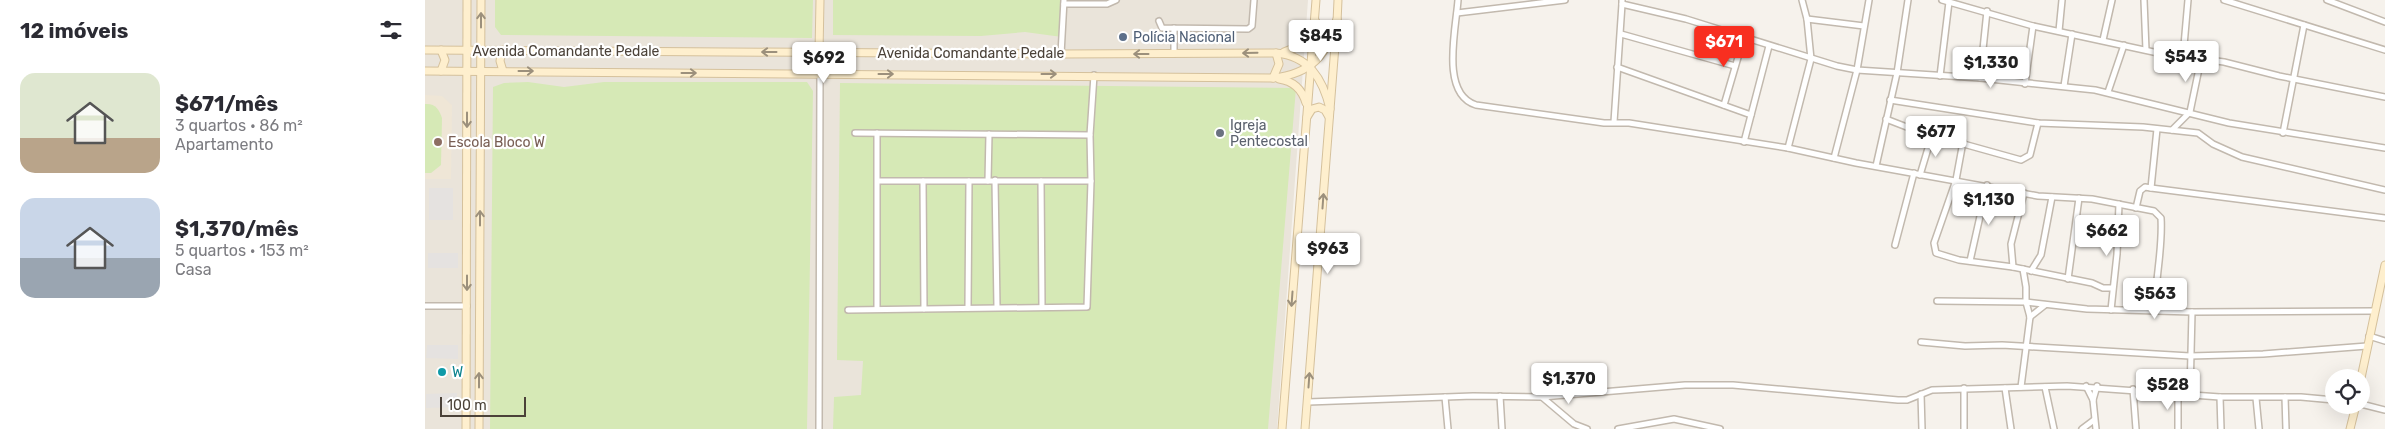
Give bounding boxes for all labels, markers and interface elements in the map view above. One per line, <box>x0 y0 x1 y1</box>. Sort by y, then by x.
one-way arrow <box>476 13 486 29</box>
icon: filters <box>377 16 405 44</box>
text: 12 imóveis <box>20 18 128 43</box>
pin: $845 <box>1291 20 1351 62</box>
text: $845 <box>1300 26 1342 45</box>
pin: $671 <box>1694 26 1754 68</box>
place label: Polícia Nacional <box>1133 29 1235 46</box>
marker: Polícia Nacional <box>1117 31 1129 43</box>
text: $671 <box>1705 32 1743 51</box>
pin: $543 <box>2156 41 2216 83</box>
pin: $692 <box>794 42 854 84</box>
street label: Avenida Comandante Pedale <box>473 43 660 60</box>
street label: Avenida Comandante Pedale <box>878 45 1065 62</box>
pin: $1,330 <box>1950 46 2032 89</box>
one-way arrow <box>761 47 778 57</box>
text: $543 <box>2165 47 2207 66</box>
text: $692 <box>803 48 845 67</box>
one-way arrow <box>1243 48 1259 58</box>
one-way arrow <box>1133 49 1150 59</box>
text: $1,330 <box>1963 53 2019 72</box>
one-way arrow <box>518 66 534 76</box>
one-way arrow <box>680 68 696 77</box>
one-way arrow <box>878 69 894 79</box>
one-way arrow <box>1040 70 1056 79</box>
text: $671/mês <box>175 91 278 116</box>
icon: home <box>60 93 120 153</box>
one-way arrow <box>462 112 472 128</box>
text: 3 quartos · 86 m² <box>175 116 303 135</box>
pin: $677 <box>1906 116 1966 158</box>
place label: Igreja Pentecostal <box>1230 117 1308 150</box>
text: $677 <box>1917 122 1955 141</box>
marker: Igreja Pentecostal <box>1214 127 1226 139</box>
place label: Escola Bloco W <box>448 134 545 151</box>
text: Apartamento <box>175 135 273 154</box>
marker: Escola Bloco W <box>432 136 444 148</box>
pin: $1,130 <box>1948 184 2030 226</box>
text: $1,130 <box>1963 190 2015 209</box>
one-way arrow <box>1318 193 1328 209</box>
one-way arrow <box>475 210 485 226</box>
pin: $662 <box>2077 214 2137 257</box>
text: $1,370/mês <box>175 216 299 241</box>
icon: home <box>60 218 120 278</box>
text: $662 <box>2086 221 2128 240</box>
pin: $963 <box>1298 232 1358 275</box>
text: $963 <box>1307 239 1349 258</box>
text: 5 quartos · 153 m² <box>175 241 309 260</box>
text: Casa <box>175 260 211 279</box>
one-way arrow <box>462 274 472 290</box>
pin: $563 <box>2125 278 2185 320</box>
text: $563 <box>2134 284 2176 303</box>
one-way arrow <box>1287 291 1296 307</box>
pin: $1,370 <box>1528 362 1610 405</box>
place label: W <box>452 364 463 381</box>
marker: W <box>436 366 448 378</box>
pin: $528 <box>2138 368 2198 411</box>
text: $1,370 <box>1542 369 1596 388</box>
map controls <box>2325 369 2370 414</box>
button: locate <box>2325 369 2370 414</box>
one-way arrow <box>474 373 484 389</box>
one-way arrow <box>1305 373 1314 389</box>
text: $528 <box>2147 375 2189 394</box>
scale bar <box>440 394 526 417</box>
text: 100 m <box>447 397 487 414</box>

